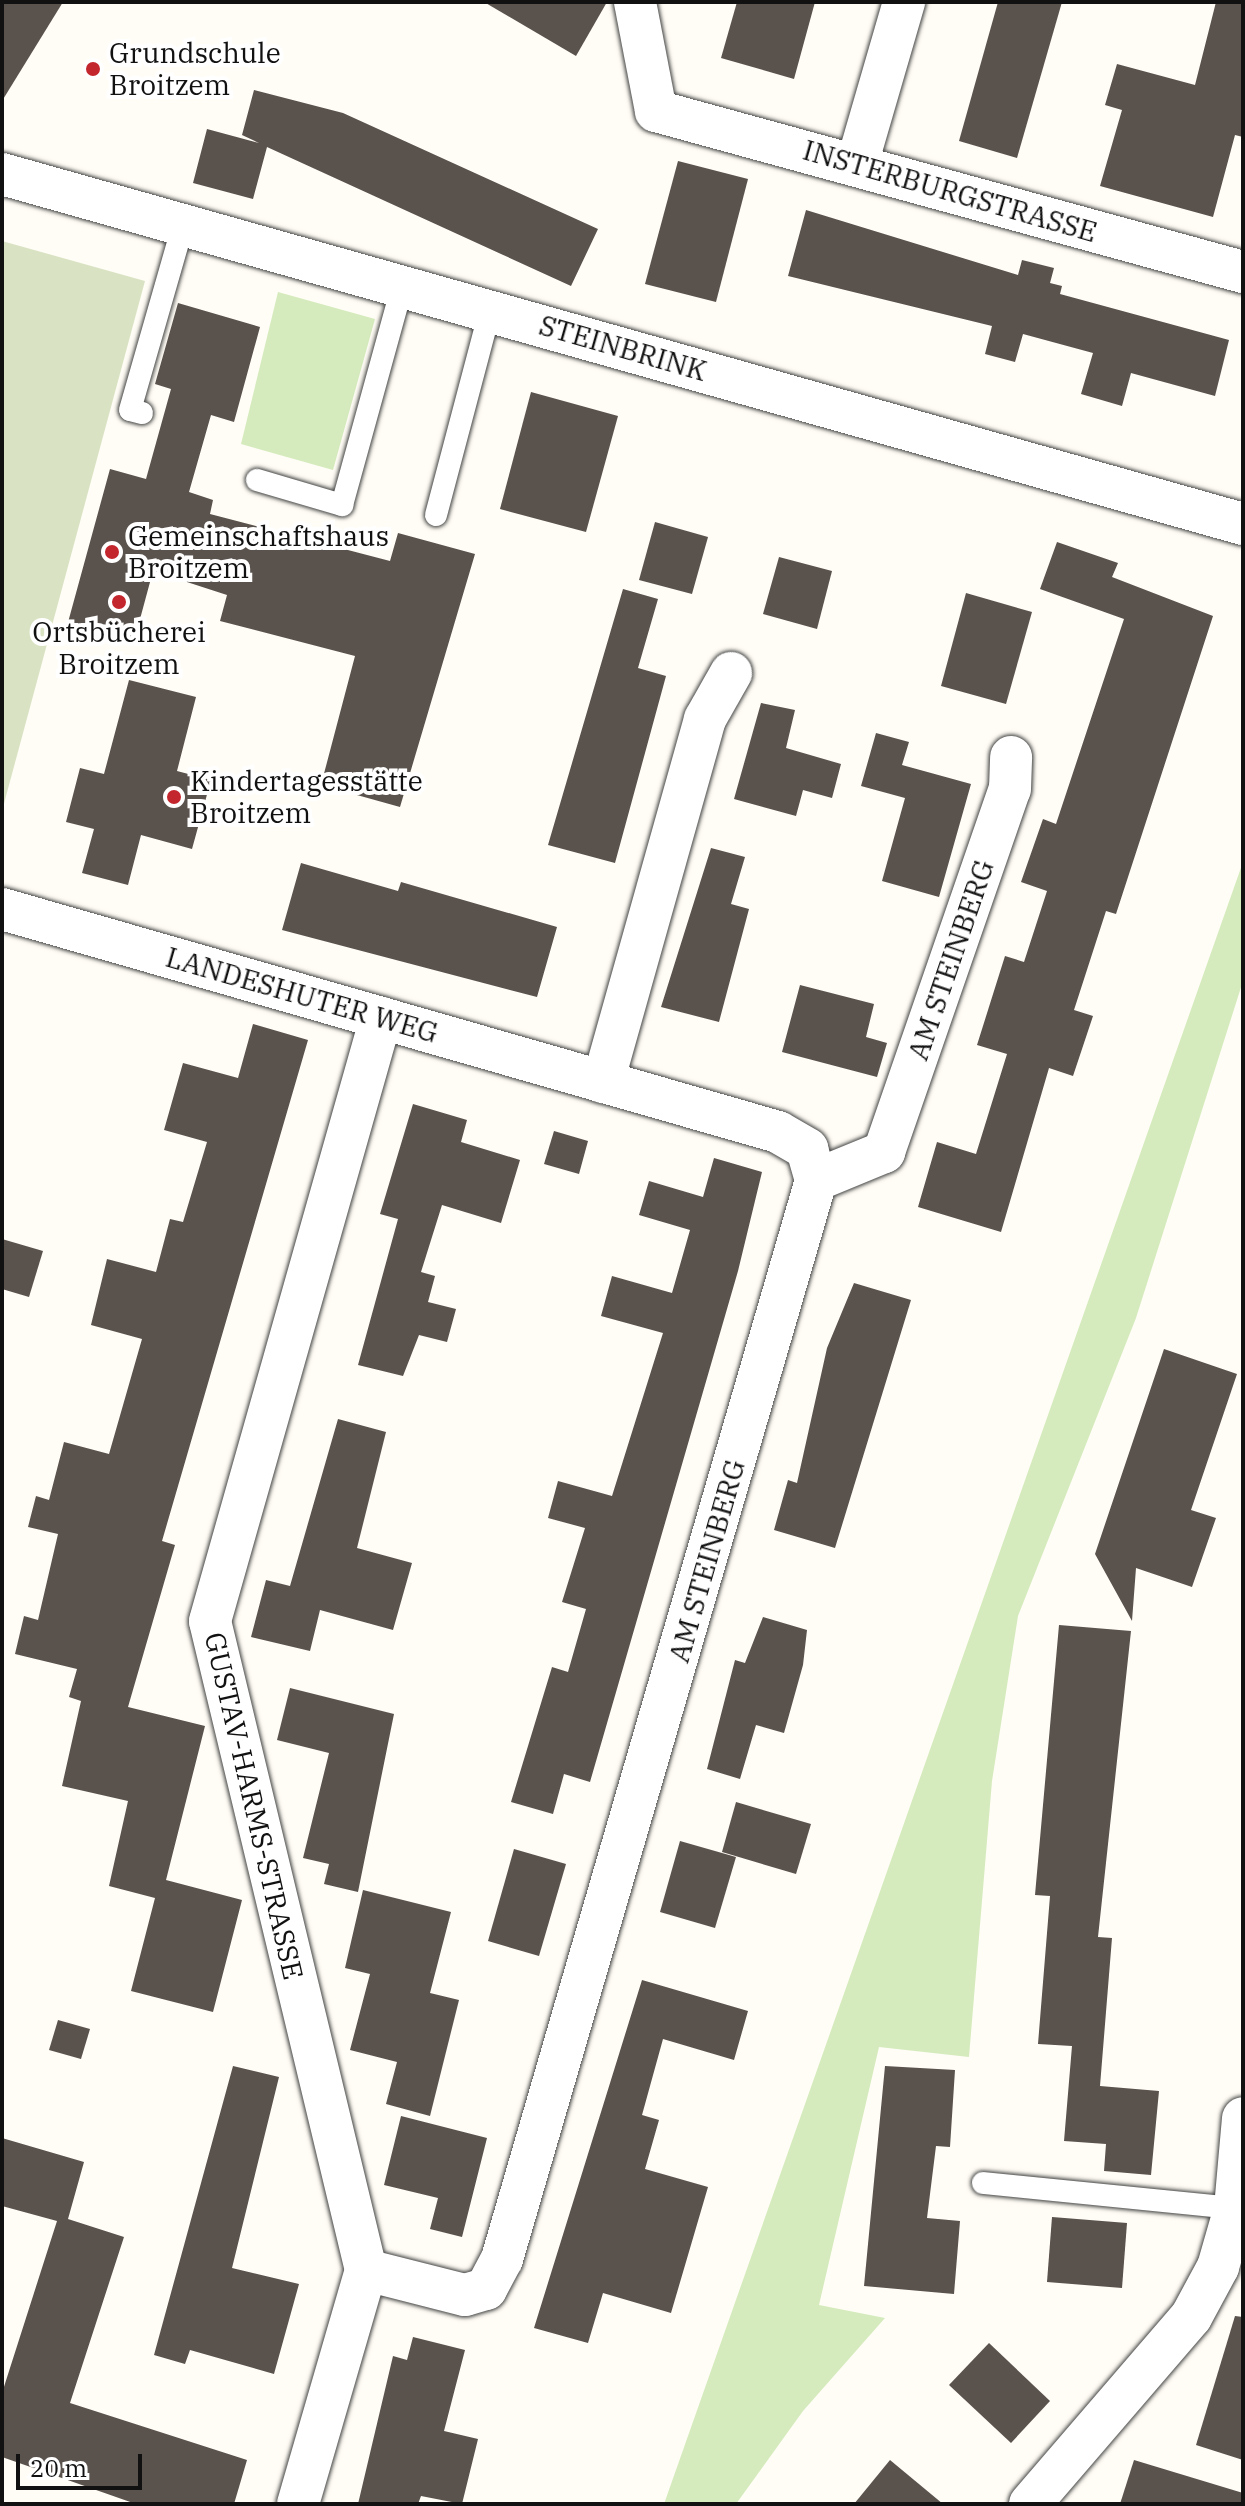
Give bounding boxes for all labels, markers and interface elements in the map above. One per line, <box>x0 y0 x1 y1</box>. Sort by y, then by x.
place label: Grundschule Broitzem <box>109 36 281 102</box>
marker: Grundschule Broitzem <box>84 60 102 78</box>
street label: INSTERBURGSTRASSE <box>799 133 1101 249</box>
street label: STEINBRINK <box>535 308 711 388</box>
place label: Gemeinschaftshaus Broitzem <box>128 519 389 585</box>
marker: Gemeinschaftshaus Broitzem <box>103 543 121 561</box>
marker: Ortsbücherei Broitzem <box>110 593 128 611</box>
place label: Ortsbücherei Broitzem <box>32 615 206 681</box>
place label: Kindertagesstätte Broitzem <box>190 764 423 830</box>
marker: Kindertagesstätte Broitzem <box>165 788 183 806</box>
street label: AM STEINBERG <box>901 856 1001 1064</box>
street label: LANDESHUTER WEG <box>162 940 442 1050</box>
street label: AM STEINBERG <box>662 1456 752 1666</box>
street label: GUSTAV-HARMS-STRASSE <box>198 1629 310 1983</box>
scale bar <box>20 2438 146 2488</box>
text: 20 m <box>30 2452 87 2484</box>

